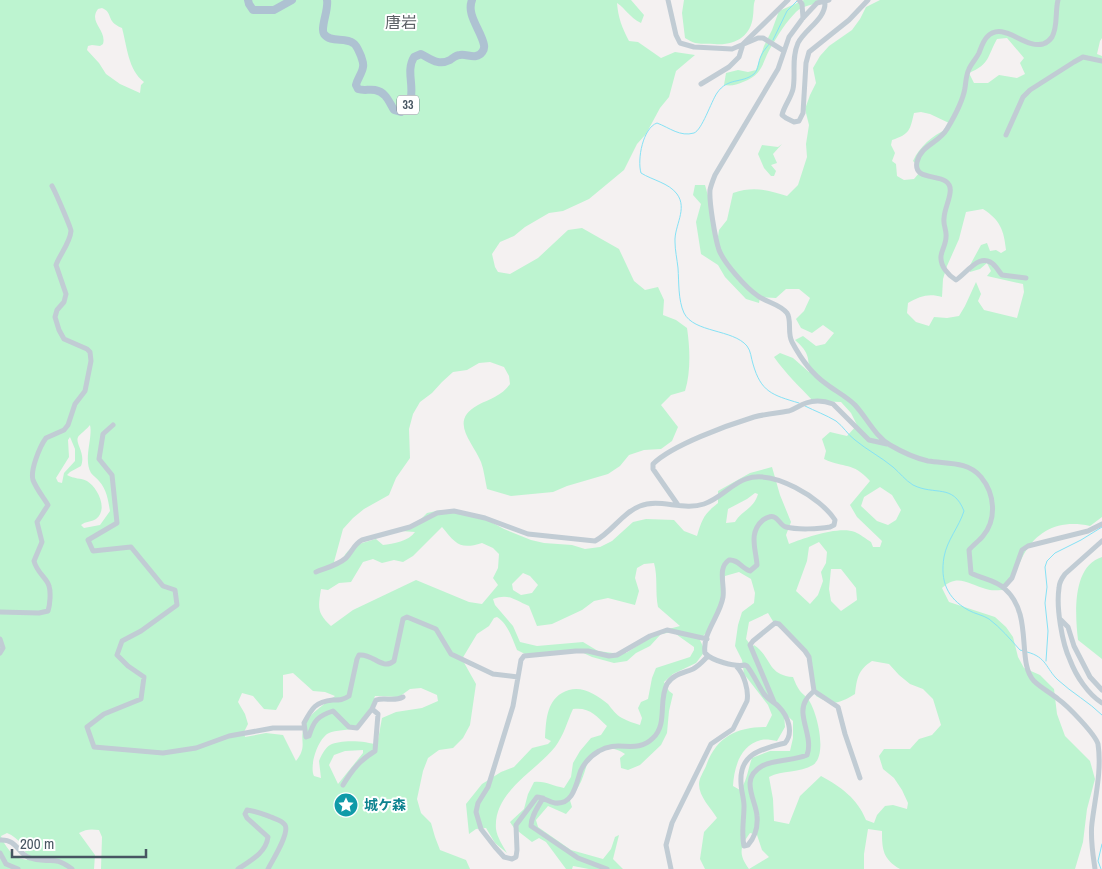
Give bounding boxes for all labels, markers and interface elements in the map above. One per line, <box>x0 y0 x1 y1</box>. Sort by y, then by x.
district label: 唐岩 <box>385 11 417 33</box>
road number: 33 <box>397 96 419 114</box>
place icon: 城ケ森 <box>333 792 359 818</box>
place label: 城ケ森 <box>364 796 406 814</box>
scale bar <box>12 826 146 858</box>
text: 200 m <box>20 833 54 854</box>

